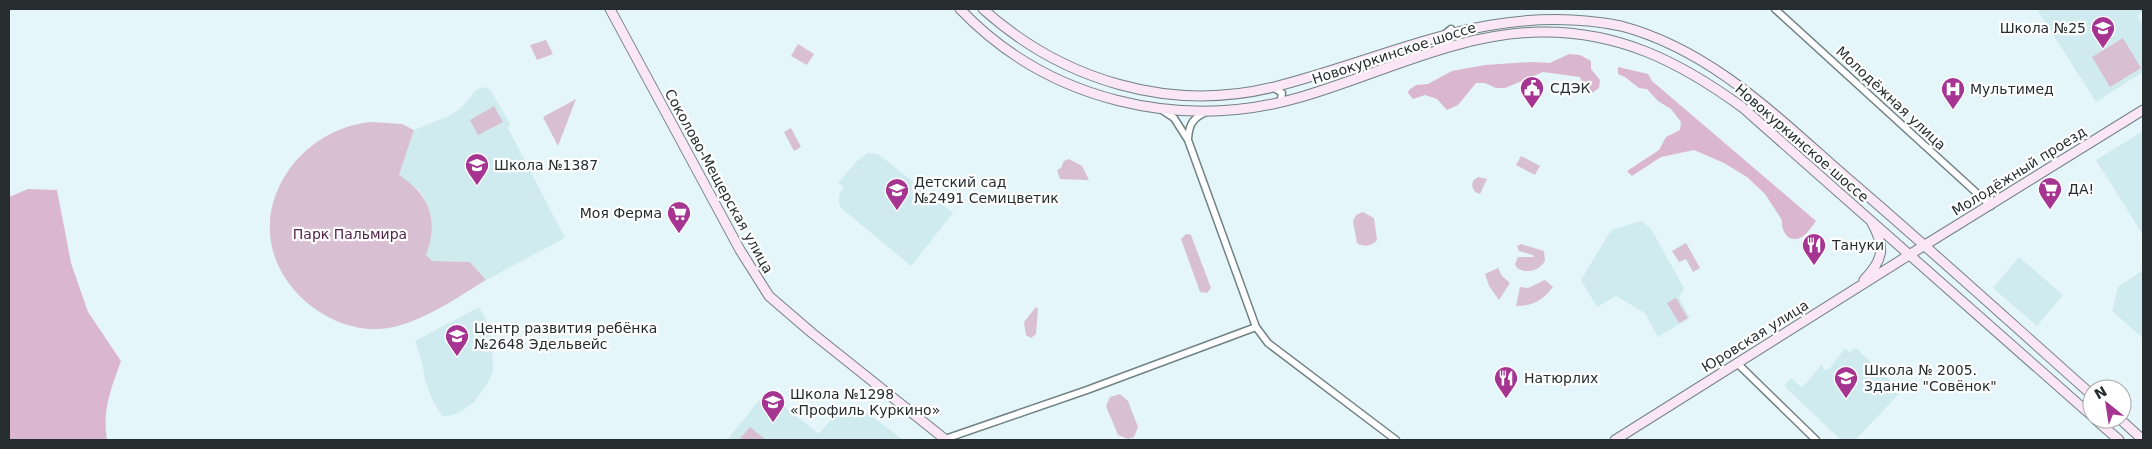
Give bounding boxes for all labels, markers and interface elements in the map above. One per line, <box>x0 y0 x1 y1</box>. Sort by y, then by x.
school or university icon: Школа №25 <box>2090 15 2116 49</box>
street label: Новокуркинское шоссе <box>1310 19 1478 87</box>
place label: Школа №25 <box>2000 20 2086 36</box>
street label: Молодёжная улица <box>1833 43 1949 153</box>
public building icon: СДЭК <box>1519 75 1545 109</box>
hospital icon: Мультимед <box>1940 76 1966 110</box>
place label: СДЭК <box>1550 80 1590 96</box>
street label: Новокуркинское шоссе <box>1732 81 1872 205</box>
place label: Мультимед <box>1970 81 2054 97</box>
street label: Соколово-Мещерская улица <box>662 86 776 276</box>
street label: Молодёжный проезд <box>1949 123 2089 219</box>
school or university icon: Школа №1387 <box>464 152 490 186</box>
place label: Школа №1387 <box>494 157 598 173</box>
place label: Детский сад №2491 Семицветик <box>914 174 1059 206</box>
supermarket icon: ДА! <box>2037 176 2063 210</box>
school or university icon: Детский сад №2491 Семицветик <box>884 177 910 211</box>
place label: ДА! <box>2068 181 2094 197</box>
supermarket icon: Моя Ферма <box>666 200 692 234</box>
place label: Моя Ферма <box>580 205 662 221</box>
park label: Парк Пальмира <box>293 226 407 242</box>
restaurant icon: Тануки <box>1801 232 1827 266</box>
place label: Тануки <box>1831 237 1884 253</box>
street label: Юровская улица <box>1699 297 1811 375</box>
place label: Центр развития ребёнка №2648 Эдельвейс <box>474 320 657 352</box>
school or university icon: Центр развития ребёнка №2648 Эдельвейс <box>444 323 470 357</box>
place label: Школа № 2005. Здание "Совёнок" <box>1864 362 1997 394</box>
restaurant icon: Натюрлих <box>1493 365 1519 399</box>
school or university icon: Школа № 2005. Здание "Совёнок" <box>1833 365 1859 399</box>
place label: Натюрлих <box>1524 370 1598 386</box>
north arrow <box>2082 379 2132 429</box>
text: N <box>2091 383 2110 403</box>
place label: Школа №1298 «Профиль Куркино» <box>790 386 940 418</box>
school or university icon: Школа №1298 «Профиль Куркино» <box>760 389 786 423</box>

